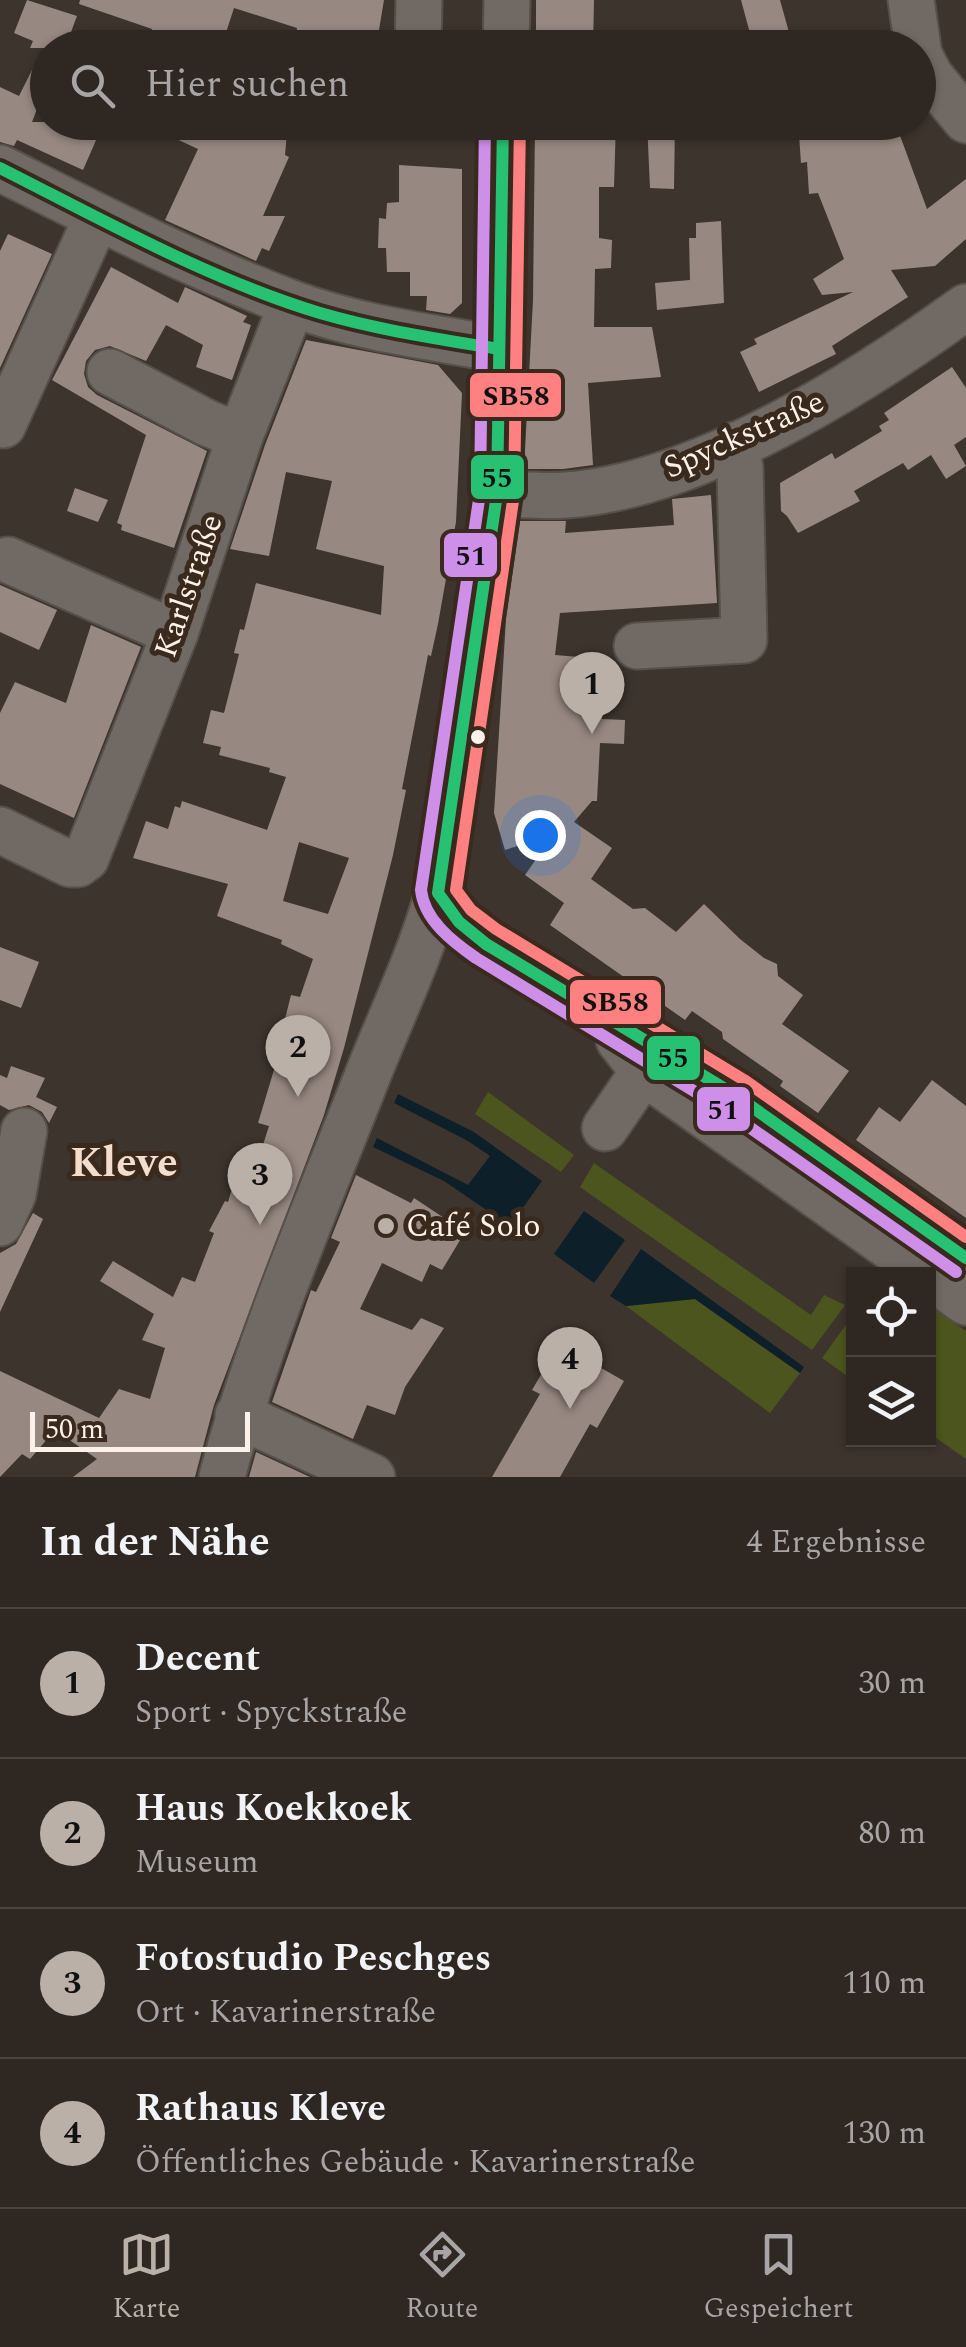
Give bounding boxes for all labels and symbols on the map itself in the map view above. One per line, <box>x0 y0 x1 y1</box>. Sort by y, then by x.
line badge: SB58 <box>468 371 563 419</box>
text: SB58 <box>482 375 550 418</box>
street label: Spyckstraße <box>656 378 832 492</box>
line badge: 55 <box>469 453 526 501</box>
text: 55 <box>481 457 513 500</box>
street label: Karlstraße <box>142 508 236 664</box>
line badge: 51 <box>442 531 499 579</box>
text: 51 <box>455 535 487 578</box>
pin: 1 <box>560 652 624 734</box>
unlabelled marker <box>468 727 488 747</box>
your location <box>515 810 566 861</box>
line badge: SB58 <box>568 978 663 1026</box>
text: SB58 <box>581 981 649 1024</box>
pin: 2 <box>266 1014 330 1097</box>
line badge: 55 <box>645 1034 702 1082</box>
text: 55 <box>657 1037 689 1080</box>
line badge: 51 <box>695 1085 752 1133</box>
text: 51 <box>707 1089 739 1132</box>
district label: Kleve <box>70 1132 178 1195</box>
pin: 3 <box>228 1142 292 1225</box>
place label: Café Solo <box>406 1202 541 1251</box>
marker: Café Solo <box>375 1215 397 1237</box>
pin: 4 <box>538 1326 602 1409</box>
scale bar <box>30 1407 250 1452</box>

